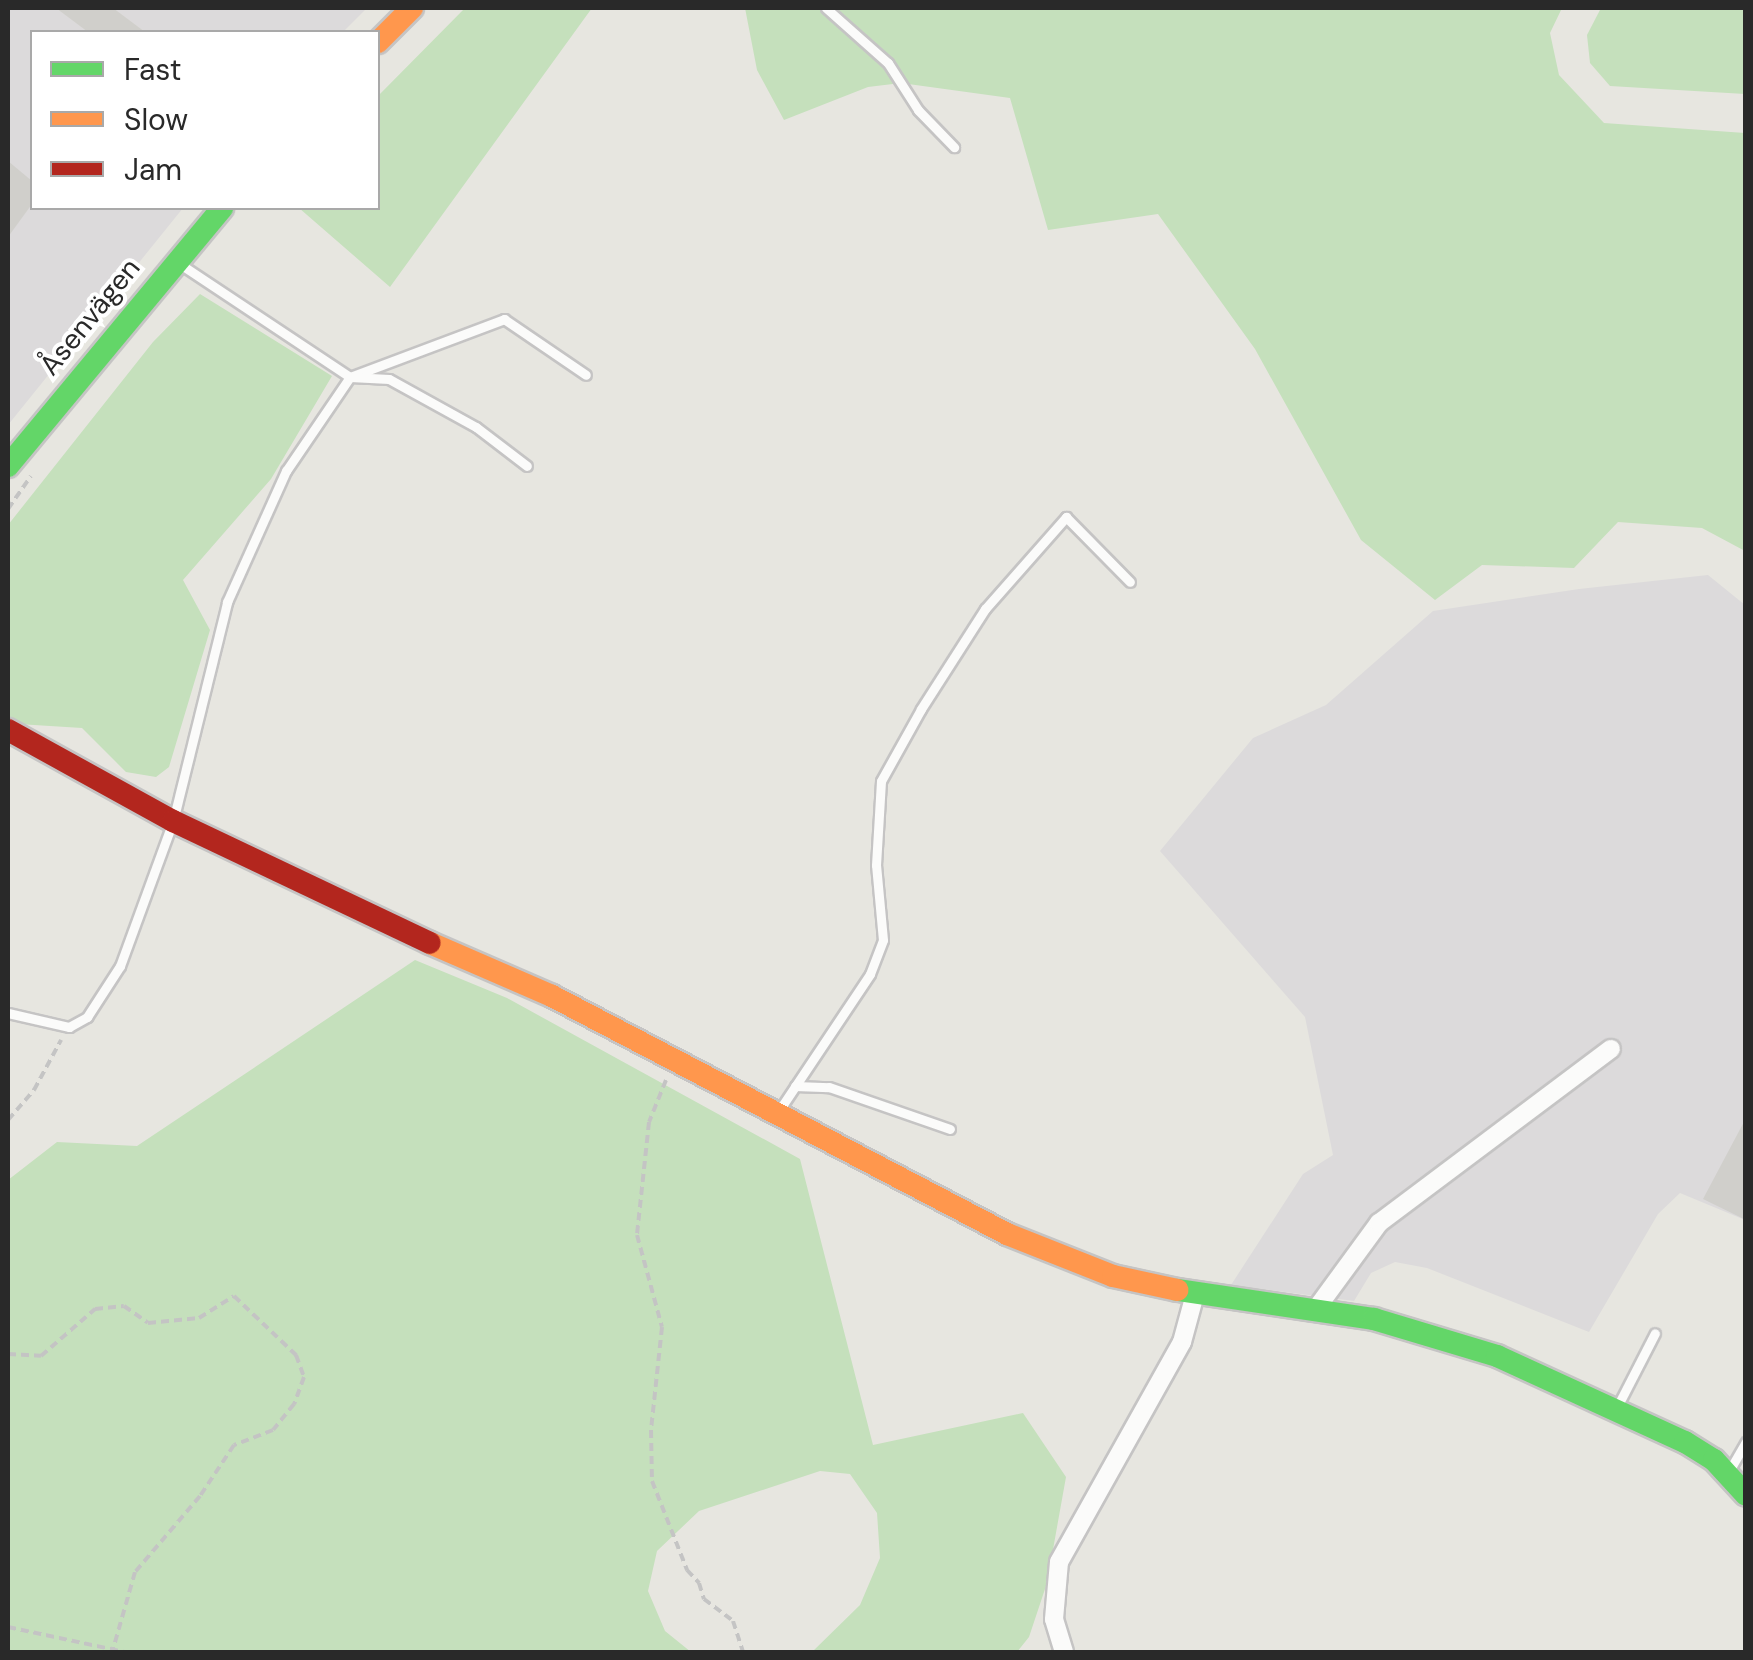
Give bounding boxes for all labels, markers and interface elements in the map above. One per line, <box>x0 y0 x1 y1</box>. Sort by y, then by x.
legend <box>30 30 380 210</box>
text: Fast <box>124 50 182 89</box>
text: Slow <box>124 100 188 139</box>
text: Jam <box>124 150 182 189</box>
street label: Åsenvägen <box>33 252 147 382</box>

